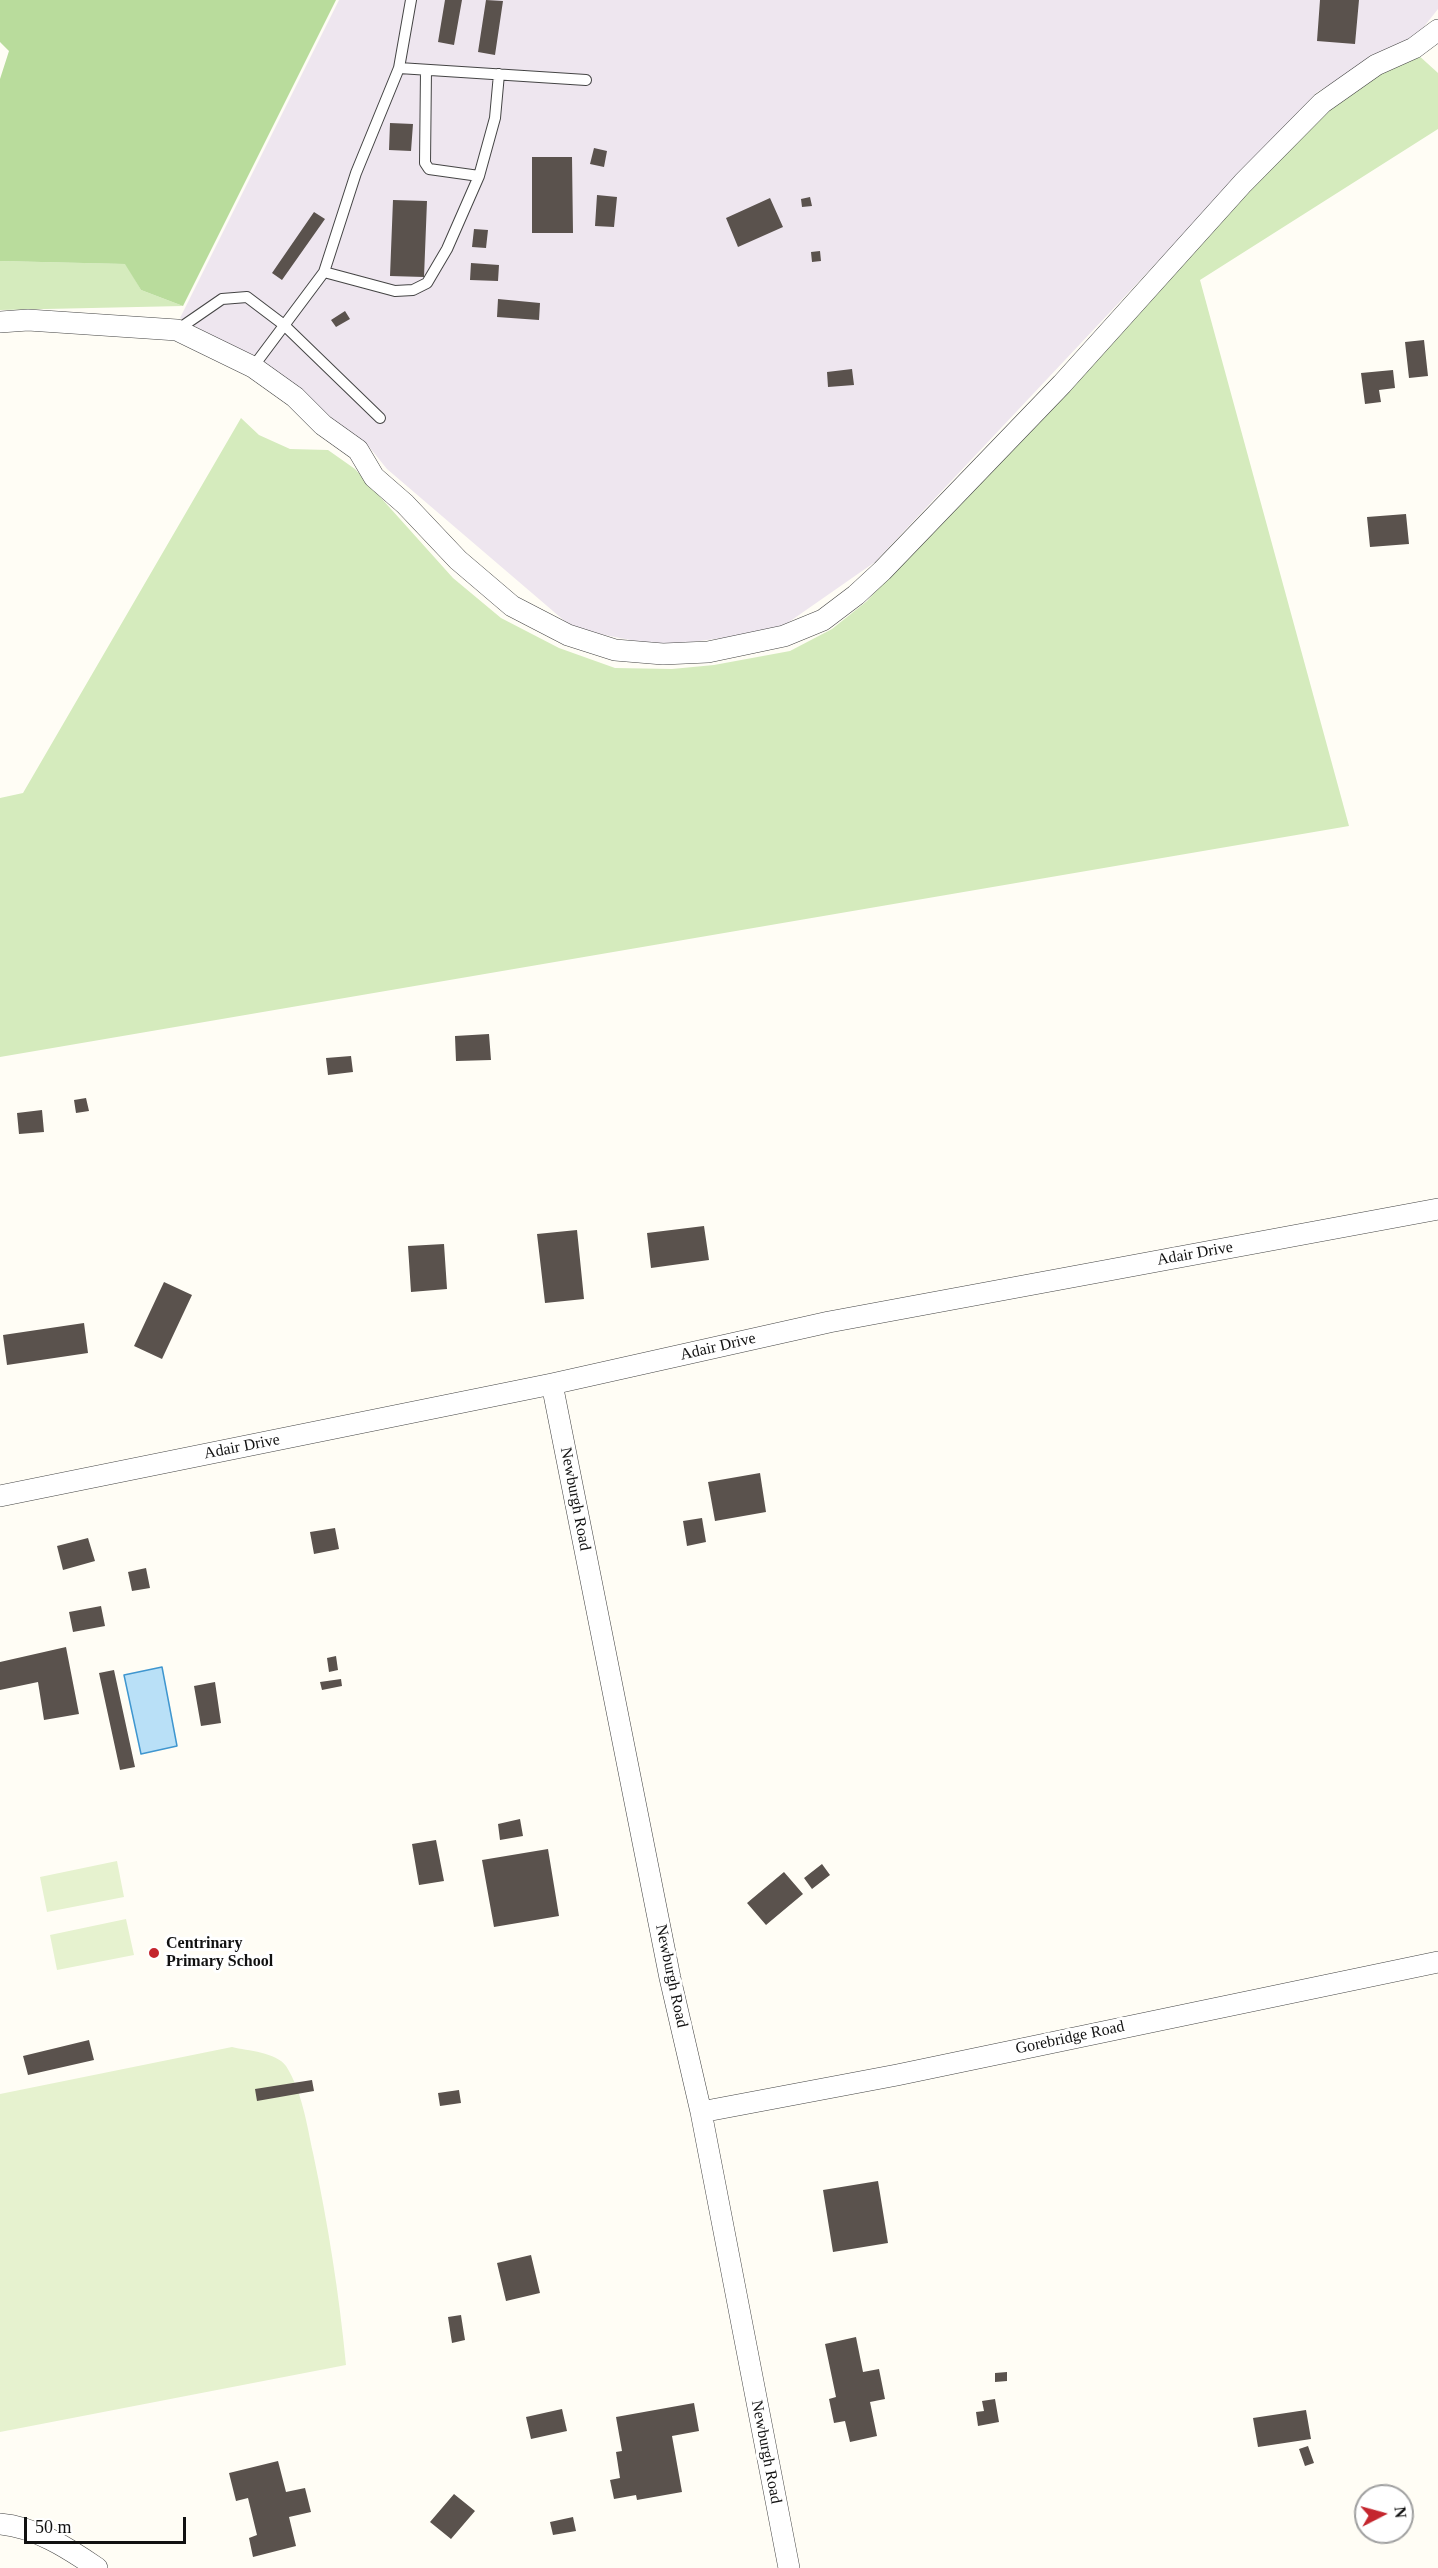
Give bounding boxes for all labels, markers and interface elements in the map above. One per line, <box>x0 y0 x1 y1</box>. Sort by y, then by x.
street label: Adair Drive <box>1155 1238 1235 1270</box>
street label: Adair Drive <box>678 1329 758 1365</box>
street label: Adair Drive <box>202 1430 282 1464</box>
street label: Newburgh Road <box>556 1446 594 1552</box>
street label: Newburgh Road <box>651 1923 691 2029</box>
place label: Centrinary Primary School <box>166 1934 273 1972</box>
marker: Centrinary Primary School <box>147 1946 161 1960</box>
street label: Gorebridge Road <box>1014 2017 1126 2059</box>
street label: Newburgh Road <box>747 2399 785 2505</box>
north arrow <box>1354 2484 1414 2544</box>
scale bar <box>27 2505 189 2543</box>
text: N <box>1391 2506 1409 2519</box>
text: 50 m <box>35 2517 72 2537</box>

